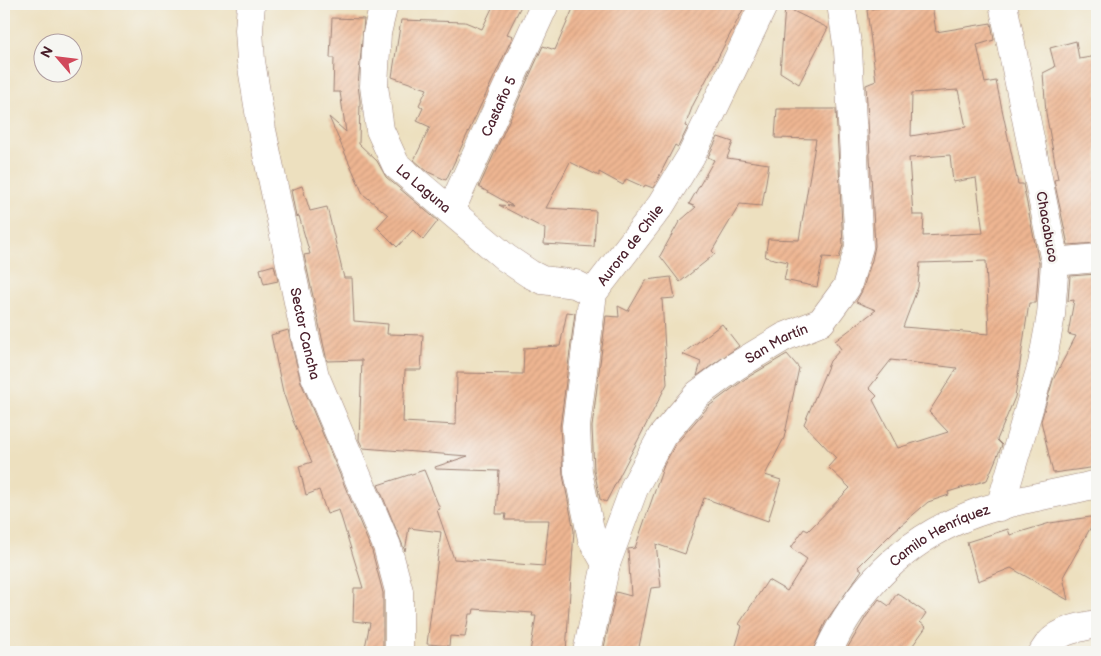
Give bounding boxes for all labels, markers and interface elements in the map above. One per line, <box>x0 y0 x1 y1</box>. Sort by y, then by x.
north arrow <box>32 32 82 82</box>
text: N <box>37 43 57 61</box>
street label: Castaño 5 <box>477 73 519 139</box>
street label: La Laguna <box>393 160 455 216</box>
street label: Chacabuco <box>1032 190 1062 264</box>
street label: Aurora de Chile <box>593 201 667 289</box>
street label: Sector Cancha <box>287 286 324 381</box>
street label: San Martín <box>742 320 810 367</box>
street label: Camilo Henríquez <box>886 500 992 570</box>

